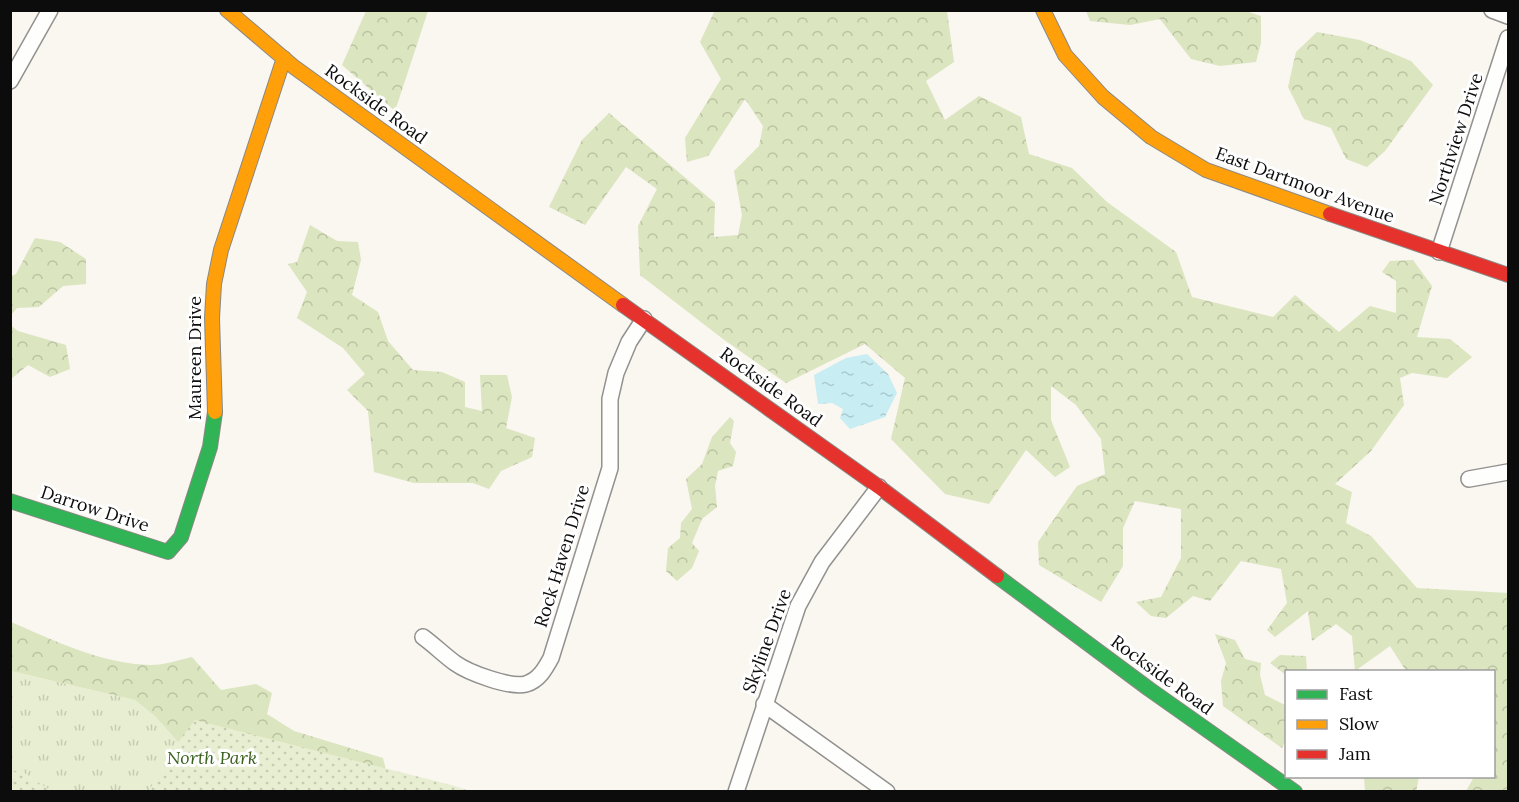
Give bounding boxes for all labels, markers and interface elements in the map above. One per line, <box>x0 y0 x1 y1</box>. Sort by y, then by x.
street label: Rockside Road <box>320 59 432 149</box>
street label: Northview Drive <box>1423 70 1488 208</box>
street label: East Dartmoor Avenue <box>1213 141 1398 228</box>
street label: Maureen Drive <box>183 296 206 420</box>
street label: Rockside Road <box>715 342 827 432</box>
street label: Darrow Drive <box>38 480 152 537</box>
street label: Rock Haven Drive <box>529 481 594 630</box>
street label: Skyline Drive <box>737 585 796 696</box>
street label: Rockside Road <box>1106 630 1218 720</box>
legend <box>1285 670 1495 778</box>
text: Fast <box>1339 682 1373 705</box>
text: Slow <box>1339 712 1379 735</box>
text: Jam <box>1338 742 1371 765</box>
park label: North Park <box>167 746 257 769</box>

